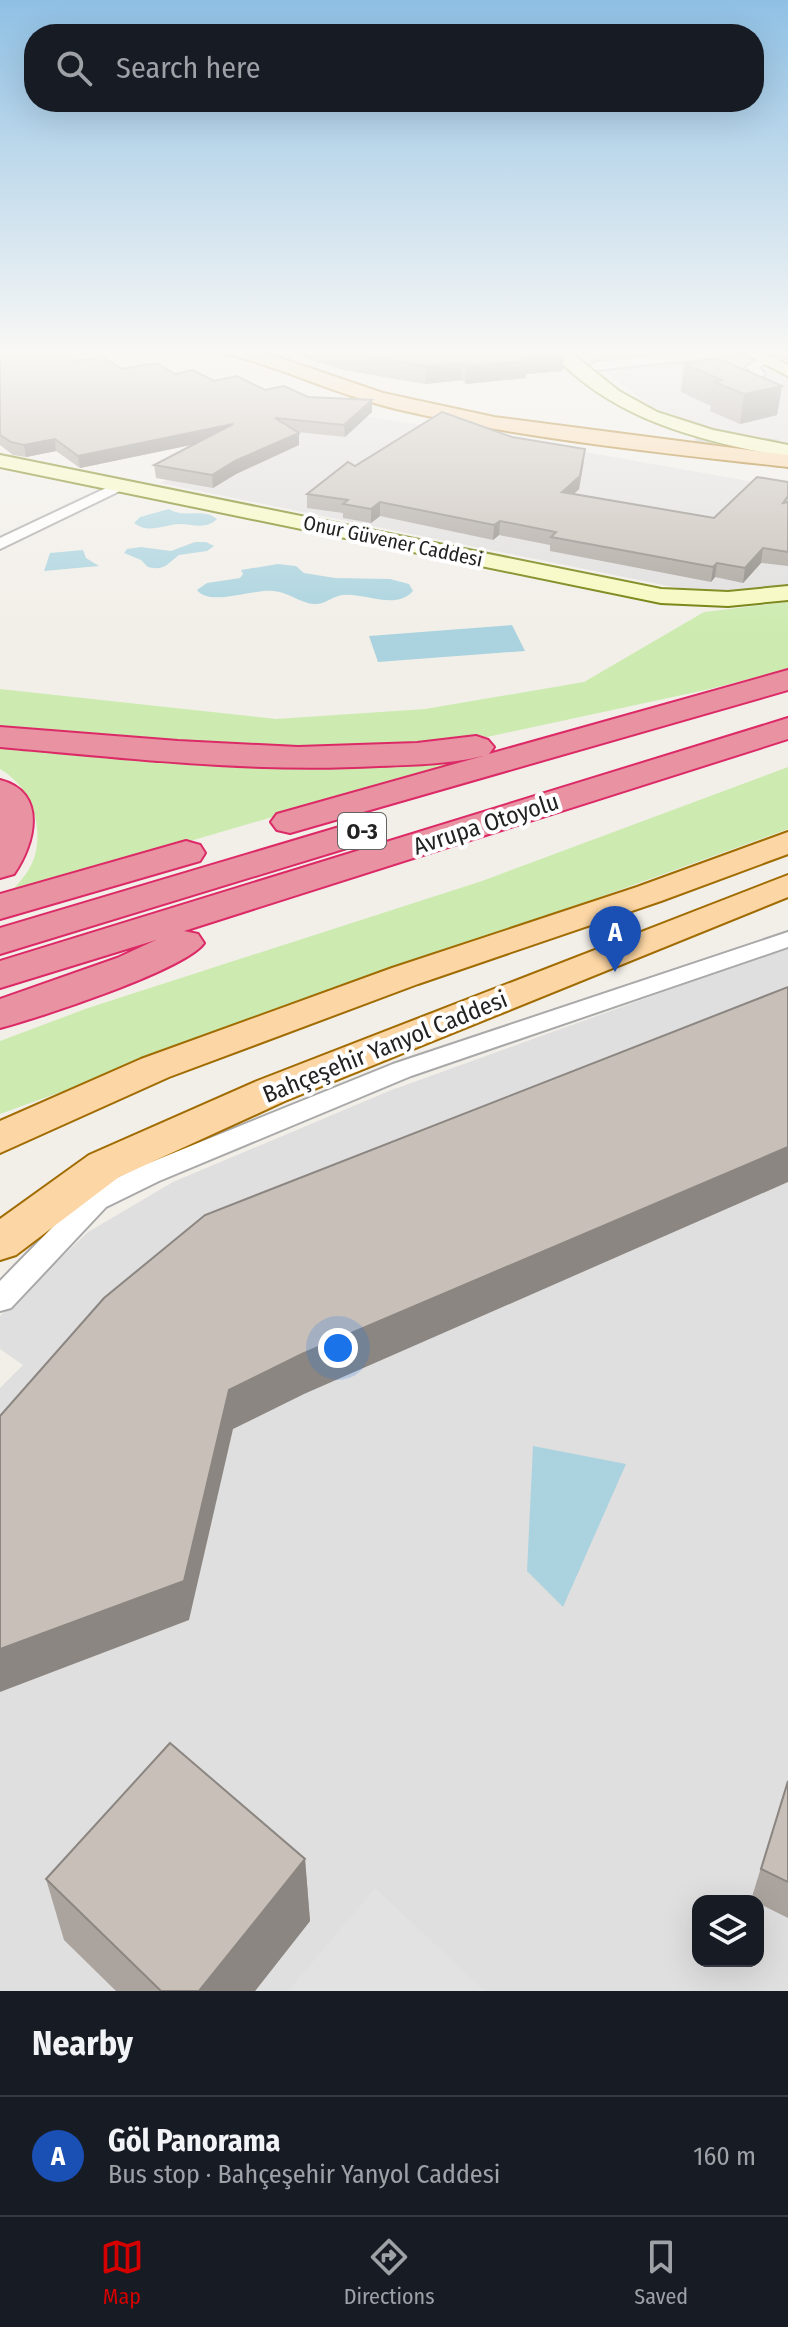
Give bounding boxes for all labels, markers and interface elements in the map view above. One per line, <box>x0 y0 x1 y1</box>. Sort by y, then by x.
search box <box>24 24 764 112</box>
icon: search <box>52 46 96 90</box>
text: Search here <box>116 50 261 86</box>
street label: Onur Güvener Caddesi <box>301 510 485 572</box>
street label: Avrupa Otoyolu <box>410 787 562 861</box>
road number: O-3 <box>338 813 386 849</box>
pin: A <box>589 906 641 972</box>
street label: Bahçeşehir Yanyol Caddesi <box>259 985 511 1109</box>
your location <box>318 1328 358 1368</box>
map controls <box>692 1895 764 1967</box>
button: layers <box>692 1895 764 1967</box>
text: Nearby <box>32 2023 133 2064</box>
text: Göl Panorama <box>108 2123 281 2159</box>
text: A <box>51 2141 65 2172</box>
text: 160 m <box>693 2141 756 2172</box>
text: Bus stop · Bahçeşehir Yanyol Caddesi <box>108 2159 500 2190</box>
tab: Map <box>100 2235 144 2310</box>
tab: Directions <box>344 2235 435 2310</box>
tab: Saved <box>634 2235 688 2310</box>

